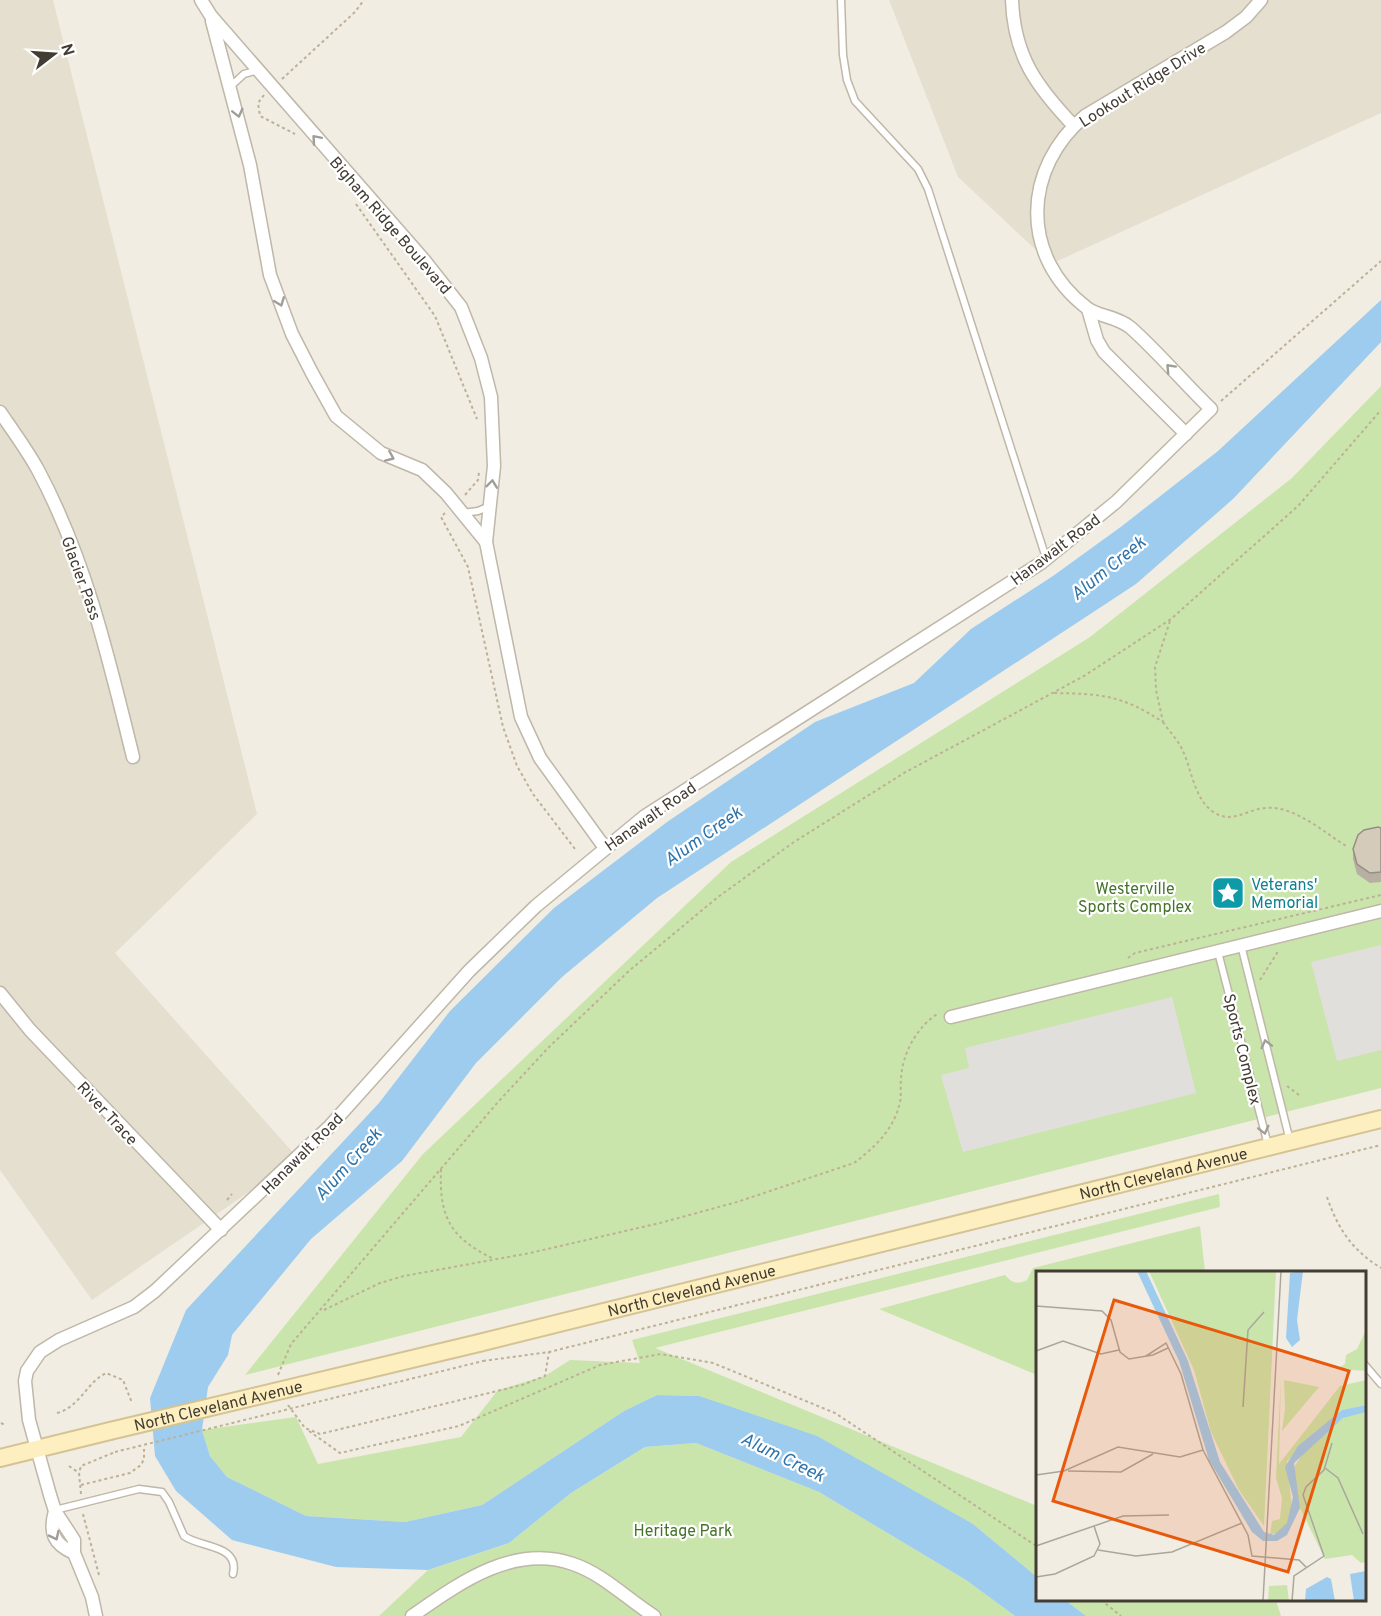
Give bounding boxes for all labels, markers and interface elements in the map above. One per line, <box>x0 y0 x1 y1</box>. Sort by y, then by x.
north arrow <box>24 24 84 84</box>
street label: Lookout Ridge Drive <box>1076 39 1210 133</box>
text: N <box>55 42 78 59</box>
one-way arrow <box>230 107 243 117</box>
one-way arrow <box>312 135 323 146</box>
street label: Bigham Ridge Boulevard <box>324 153 455 299</box>
one-way arrow <box>273 296 285 307</box>
one-way arrow <box>1166 364 1177 374</box>
one-way arrow <box>384 450 395 462</box>
one-way arrow <box>486 480 498 489</box>
street label: Hanawalt Road <box>1007 510 1105 591</box>
water label: Alum Creek <box>1067 531 1152 607</box>
street label: Glacier Pass <box>56 534 105 623</box>
street label: Hanawalt Road <box>601 779 701 857</box>
water label: Alum Creek <box>660 801 748 873</box>
place icon: Veterans' Memorial <box>1210 875 1246 911</box>
place label: Veterans' Memorial <box>1251 876 1318 914</box>
park label: Westerville Sports Complex <box>1078 880 1192 918</box>
street label: Sports Complex <box>1218 992 1265 1107</box>
one-way arrow <box>1260 1040 1273 1050</box>
street label: River Trace <box>72 1078 141 1150</box>
street label: Hanawalt Road <box>258 1109 348 1199</box>
water label: Alum Creek <box>310 1123 388 1206</box>
one-way arrow <box>1257 1124 1269 1135</box>
street label: North Cleveland Avenue <box>1078 1145 1250 1206</box>
street label: North Cleveland Avenue <box>606 1262 778 1323</box>
inset map <box>1036 1271 1366 1601</box>
street label: North Cleveland Avenue <box>132 1377 305 1437</box>
water label: Alum Creek <box>737 1428 829 1489</box>
park label: Heritage Park <box>633 1522 733 1542</box>
one-way arrow <box>48 1529 60 1540</box>

